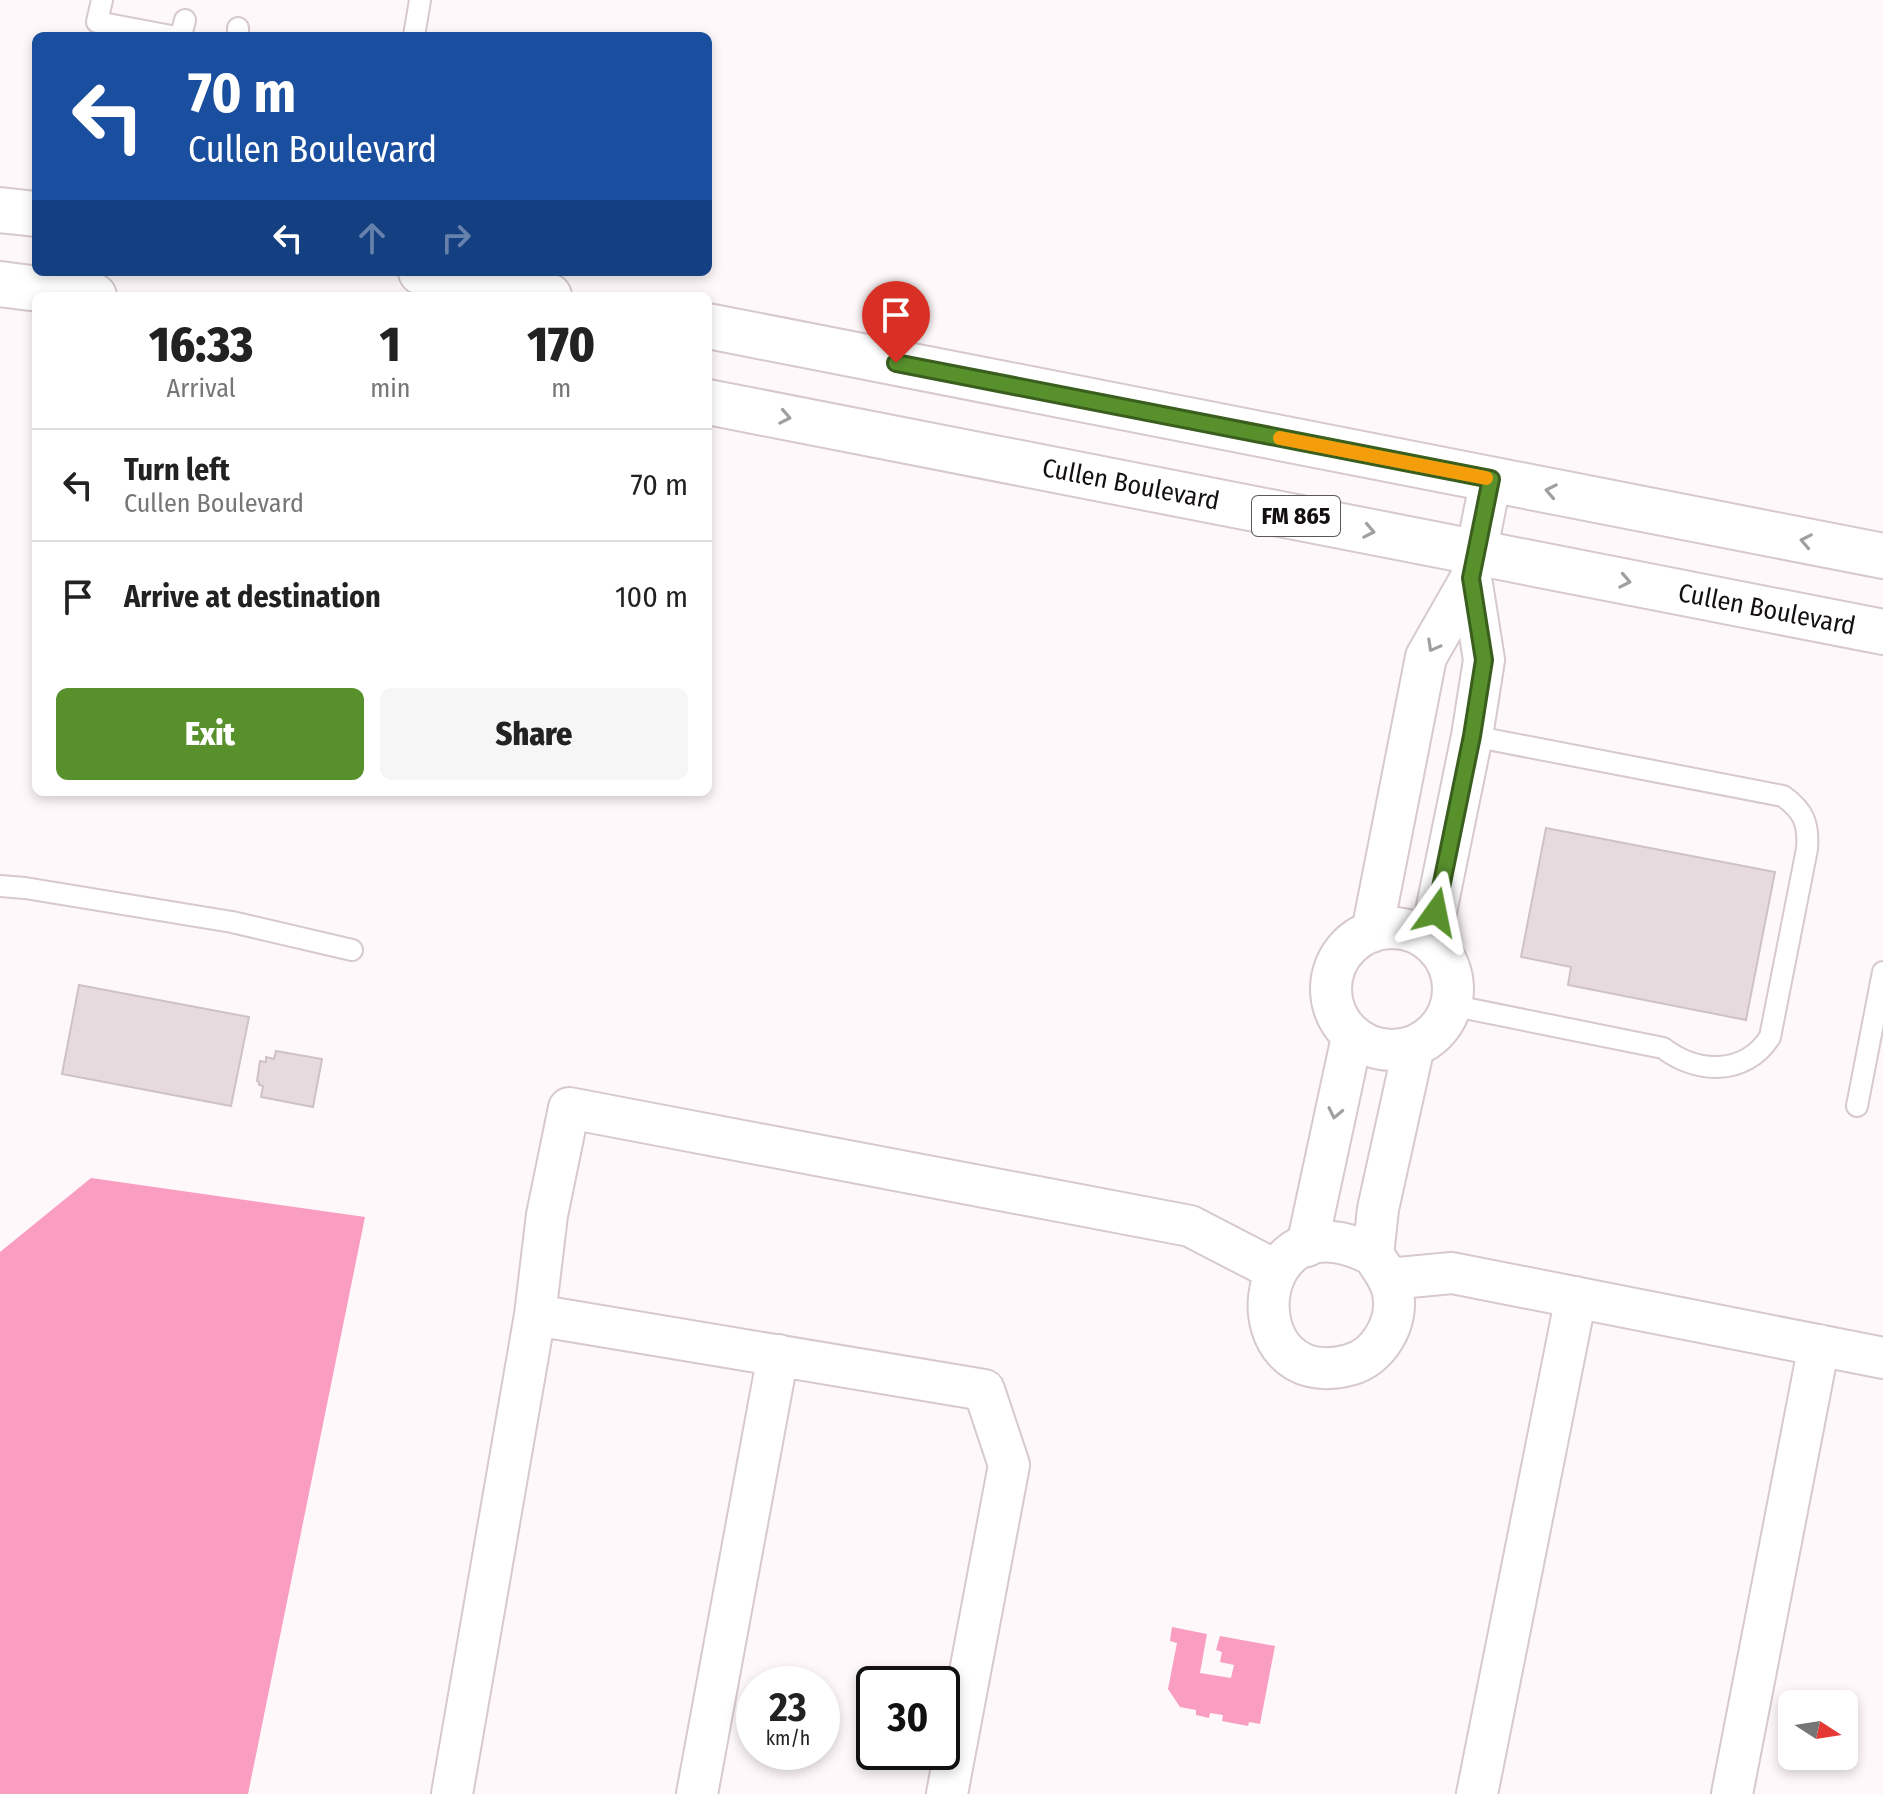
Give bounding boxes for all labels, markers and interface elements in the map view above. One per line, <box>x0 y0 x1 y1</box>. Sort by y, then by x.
text: 70 m <box>188 60 296 127</box>
icon: left <box>56 64 160 168</box>
text: Cullen Boulevard <box>188 128 437 172</box>
icon: left <box>266 216 310 260</box>
icon: ahead <box>350 216 394 260</box>
icon: right <box>434 216 478 260</box>
pin <box>862 281 930 363</box>
icon: arrive <box>874 293 918 337</box>
text: 16:33 <box>149 316 253 374</box>
text: 1 <box>380 316 401 374</box>
text: 170 <box>527 316 595 374</box>
text: Arrival <box>167 373 236 404</box>
text: min <box>370 373 410 404</box>
text: m <box>551 373 571 404</box>
one-way arrow <box>778 407 791 424</box>
text: Turn left <box>124 452 230 488</box>
street label: Cullen Boulevard <box>1040 452 1222 517</box>
icon: left <box>56 463 100 507</box>
text: 70 m <box>630 467 688 503</box>
one-way arrow <box>1544 484 1558 501</box>
text: Cullen Boulevard <box>124 488 304 519</box>
road number: FM 865 <box>1252 496 1340 536</box>
one-way arrow <box>1362 522 1376 539</box>
one-way arrow <box>1800 533 1814 550</box>
one-way arrow <box>1617 572 1631 589</box>
icon: arrive <box>56 575 100 619</box>
street label: Cullen Boulevard <box>1676 577 1858 642</box>
text: Arrive at destination <box>124 579 381 615</box>
text: 100 m <box>615 579 688 615</box>
one-way arrow <box>1427 637 1442 652</box>
button: Exit <box>56 688 364 780</box>
button: Share <box>380 688 688 780</box>
position arrow <box>1394 870 1478 954</box>
one-way arrow <box>1328 1107 1345 1120</box>
speed limit sign: 30 <box>856 1666 960 1770</box>
text: 23 <box>769 1684 807 1732</box>
north arrow <box>1778 1690 1858 1770</box>
map controls <box>1778 1690 1858 1770</box>
text: km/h <box>766 1726 810 1750</box>

